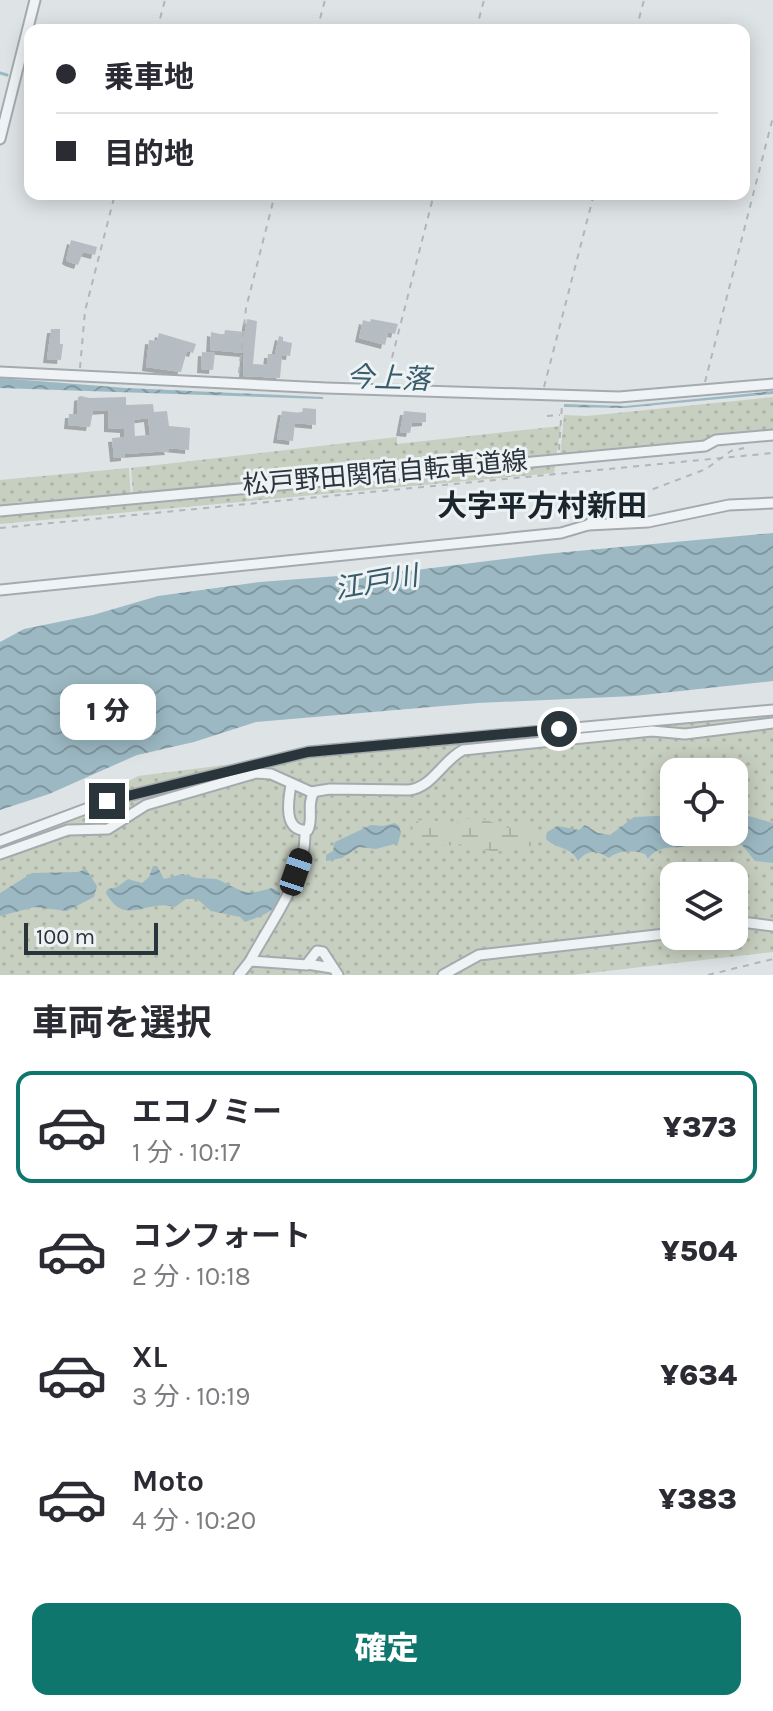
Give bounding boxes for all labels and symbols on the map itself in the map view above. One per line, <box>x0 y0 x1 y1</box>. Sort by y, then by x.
water label: 今上落 <box>345 360 435 396</box>
street label: 松戸野田関宿自転車道線 <box>241 445 529 501</box>
district label: 大字平方村新田 <box>437 488 647 524</box>
water label: 江戸川 <box>332 558 423 606</box>
callout: 1 分 <box>59 685 155 741</box>
route start <box>541 711 577 747</box>
route end <box>89 783 125 819</box>
car <box>277 845 315 899</box>
scale bar <box>24 919 158 955</box>

